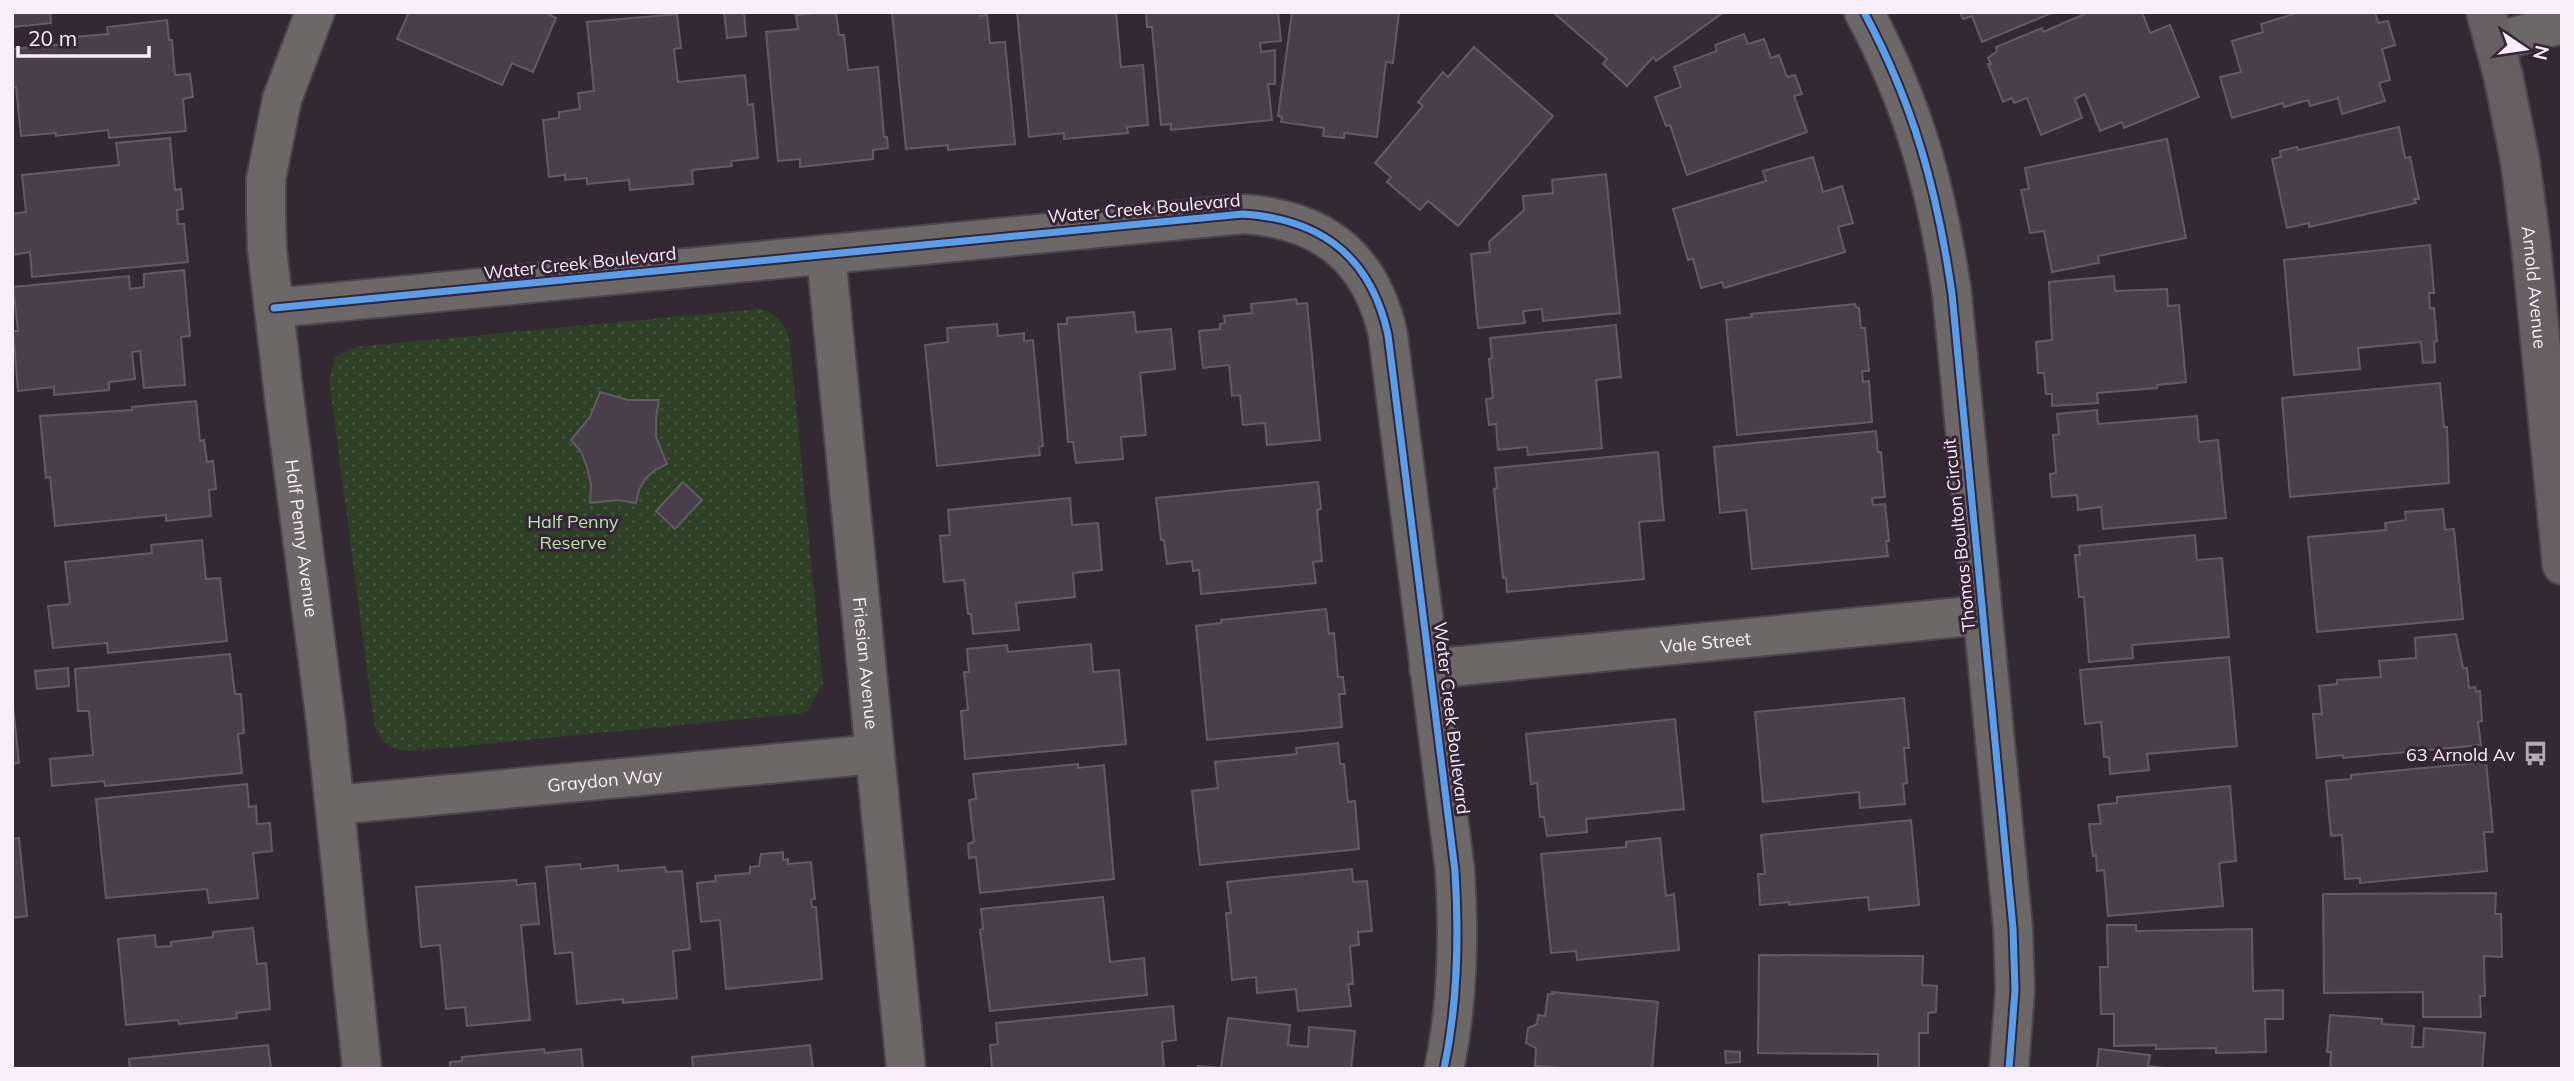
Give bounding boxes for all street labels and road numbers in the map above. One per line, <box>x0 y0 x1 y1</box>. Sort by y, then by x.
street label: Water Creek Boulevard <box>1047 188 1241 228</box>
street label: Arnold Avenue <box>2517 224 2552 350</box>
street label: Water Creek Boulevard <box>483 241 677 285</box>
street label: Thomas Boulton Circuit <box>1937 437 1981 633</box>
street label: Half Penny Avenue <box>281 458 324 618</box>
street label: Friesian Avenue <box>848 596 884 730</box>
street label: Water Creek Boulevard <box>1429 621 1475 815</box>
street label: Vale Street <box>1659 626 1752 658</box>
street label: Graydon Way <box>546 763 664 796</box>

